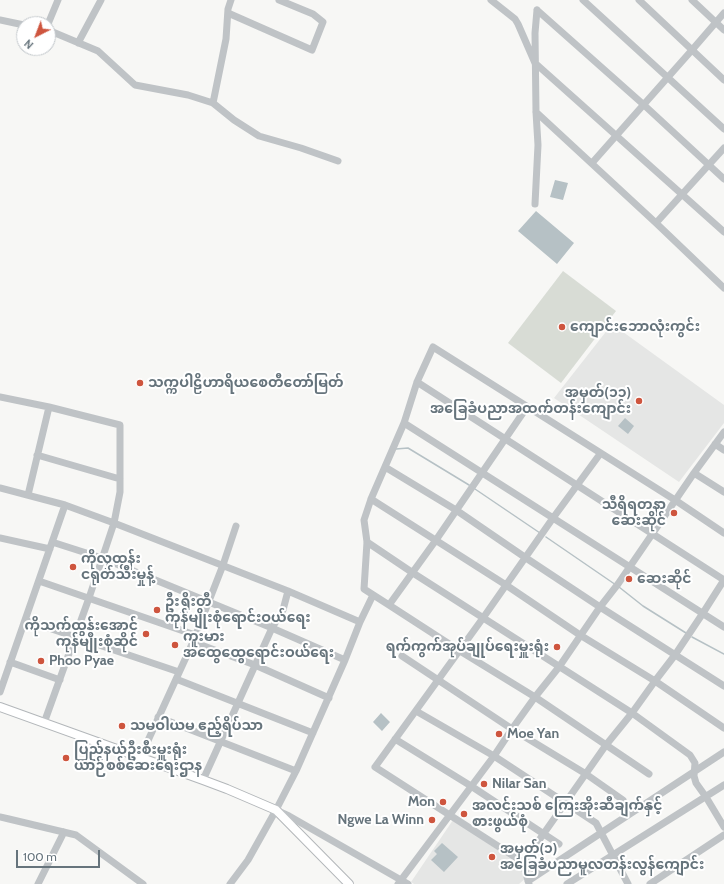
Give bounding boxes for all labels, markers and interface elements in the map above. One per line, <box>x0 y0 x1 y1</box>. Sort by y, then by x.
north arrow <box>16 16 56 56</box>
text: N <box>21 36 36 52</box>
place label: ကျောင်းဘောလုံးကွင်း <box>570 319 700 335</box>
marker: ကျောင်းဘောလုံးကွင်း <box>557 322 567 332</box>
place label: သက္ကပါဠိဟာရိယစေတီတော်မြတ် <box>148 375 344 391</box>
marker: သက္ကပါဠိဟာရိယစေတီတော်မြတ် <box>135 378 145 388</box>
place label: အမှတ်(၁၁) အခြေခံပညာအထက်တန်းကျောင်း <box>430 385 631 418</box>
marker: အမှတ်(၁၁) အခြေခံပညာအထက်တန်းကျောင်း <box>634 396 644 406</box>
place label: သီရိရတနာ ဆေးဆိုင် <box>602 497 666 530</box>
marker: သီရိရတနာ ဆေးဆိုင် <box>669 508 679 518</box>
place label: ကိုလှထွန်း ငရုတ်သီးမှုန့် <box>81 551 154 584</box>
marker: ကိုလှထွန်း ငရုတ်သီးမှုန့် <box>68 562 78 572</box>
place label: ဆေးဆိုင် <box>637 571 692 587</box>
marker: ဆေးဆိုင် <box>624 574 634 584</box>
place label: ဦးရှိုးတီ ကုန်မျိုးစုံရောင်းဝယ်ရေး <box>165 594 311 626</box>
marker: ဦးရှိုးတီ ကုန်မျိုးစုံရောင်းဝယ်ရေး <box>152 605 162 615</box>
place label: ကိုသက်ထွန်းအောင် ကုန်မျိုးစုံဆိုင် <box>25 618 138 650</box>
marker: ကိုသက်ထွန်းအောင် ကုန်မျိုးစုံဆိုင် <box>141 629 151 639</box>
place label: ကူးမား အထွေထွေရောင်းဝယ်ရေး <box>183 629 334 662</box>
place label: ရက်ကွက်အုပ်ချုပ်ရေးမှူးရုံး <box>386 639 549 655</box>
marker: ကူးမား အထွေထွေရောင်းဝယ်ရေး <box>170 640 180 650</box>
marker: ရက်ကွက်အုပ်ချုပ်ရေးမှူးရုံး <box>552 642 562 652</box>
place label: Phoo Pyae <box>49 653 114 669</box>
marker: Phoo Pyae <box>36 656 46 666</box>
place label: သမဝါယမ ဧည့်ရိပ်သာ <box>130 718 263 734</box>
marker: သမဝါယမ ဧည့်ရိပ်သာ <box>117 721 127 731</box>
place label: Moe Yan <box>507 726 559 742</box>
marker: Moe Yan <box>494 729 504 739</box>
place label: ပြည်နယ်ဦးစီးမှူးရုံး ယာဉ်စစ်ဆေးရေးဌာန <box>74 742 202 774</box>
marker: ပြည်နယ်ဦးစီးမှူးရုံး ယာဉ်စစ်ဆေးရေးဌာန <box>61 753 71 763</box>
place label: Nilar San <box>492 776 546 792</box>
marker: Nilar San <box>479 779 489 789</box>
place label: Mon <box>408 794 435 810</box>
marker: Mon <box>438 797 448 807</box>
place label: အလင်းသစ် ကြေးအိုးဆီချက်နှင့် စားဖွယ်စုံ <box>472 798 663 830</box>
marker: အလင်းသစ် ကြေးအိုးဆီချက်နှင့် စားဖွယ်စုံ <box>459 809 469 819</box>
place label: Ngwe La Winn <box>338 812 424 828</box>
marker: Ngwe La Winn <box>427 815 437 825</box>
place label: အမှတ်(၁) အခြေခံပညာမူလတန်းလွန်ကျောင်း <box>500 841 704 874</box>
scale bar <box>18 842 102 868</box>
text: 100 m <box>23 849 57 864</box>
marker: အမှတ်(၁) အခြေခံပညာမူလတန်းလွန်ကျောင်း <box>487 852 497 862</box>

